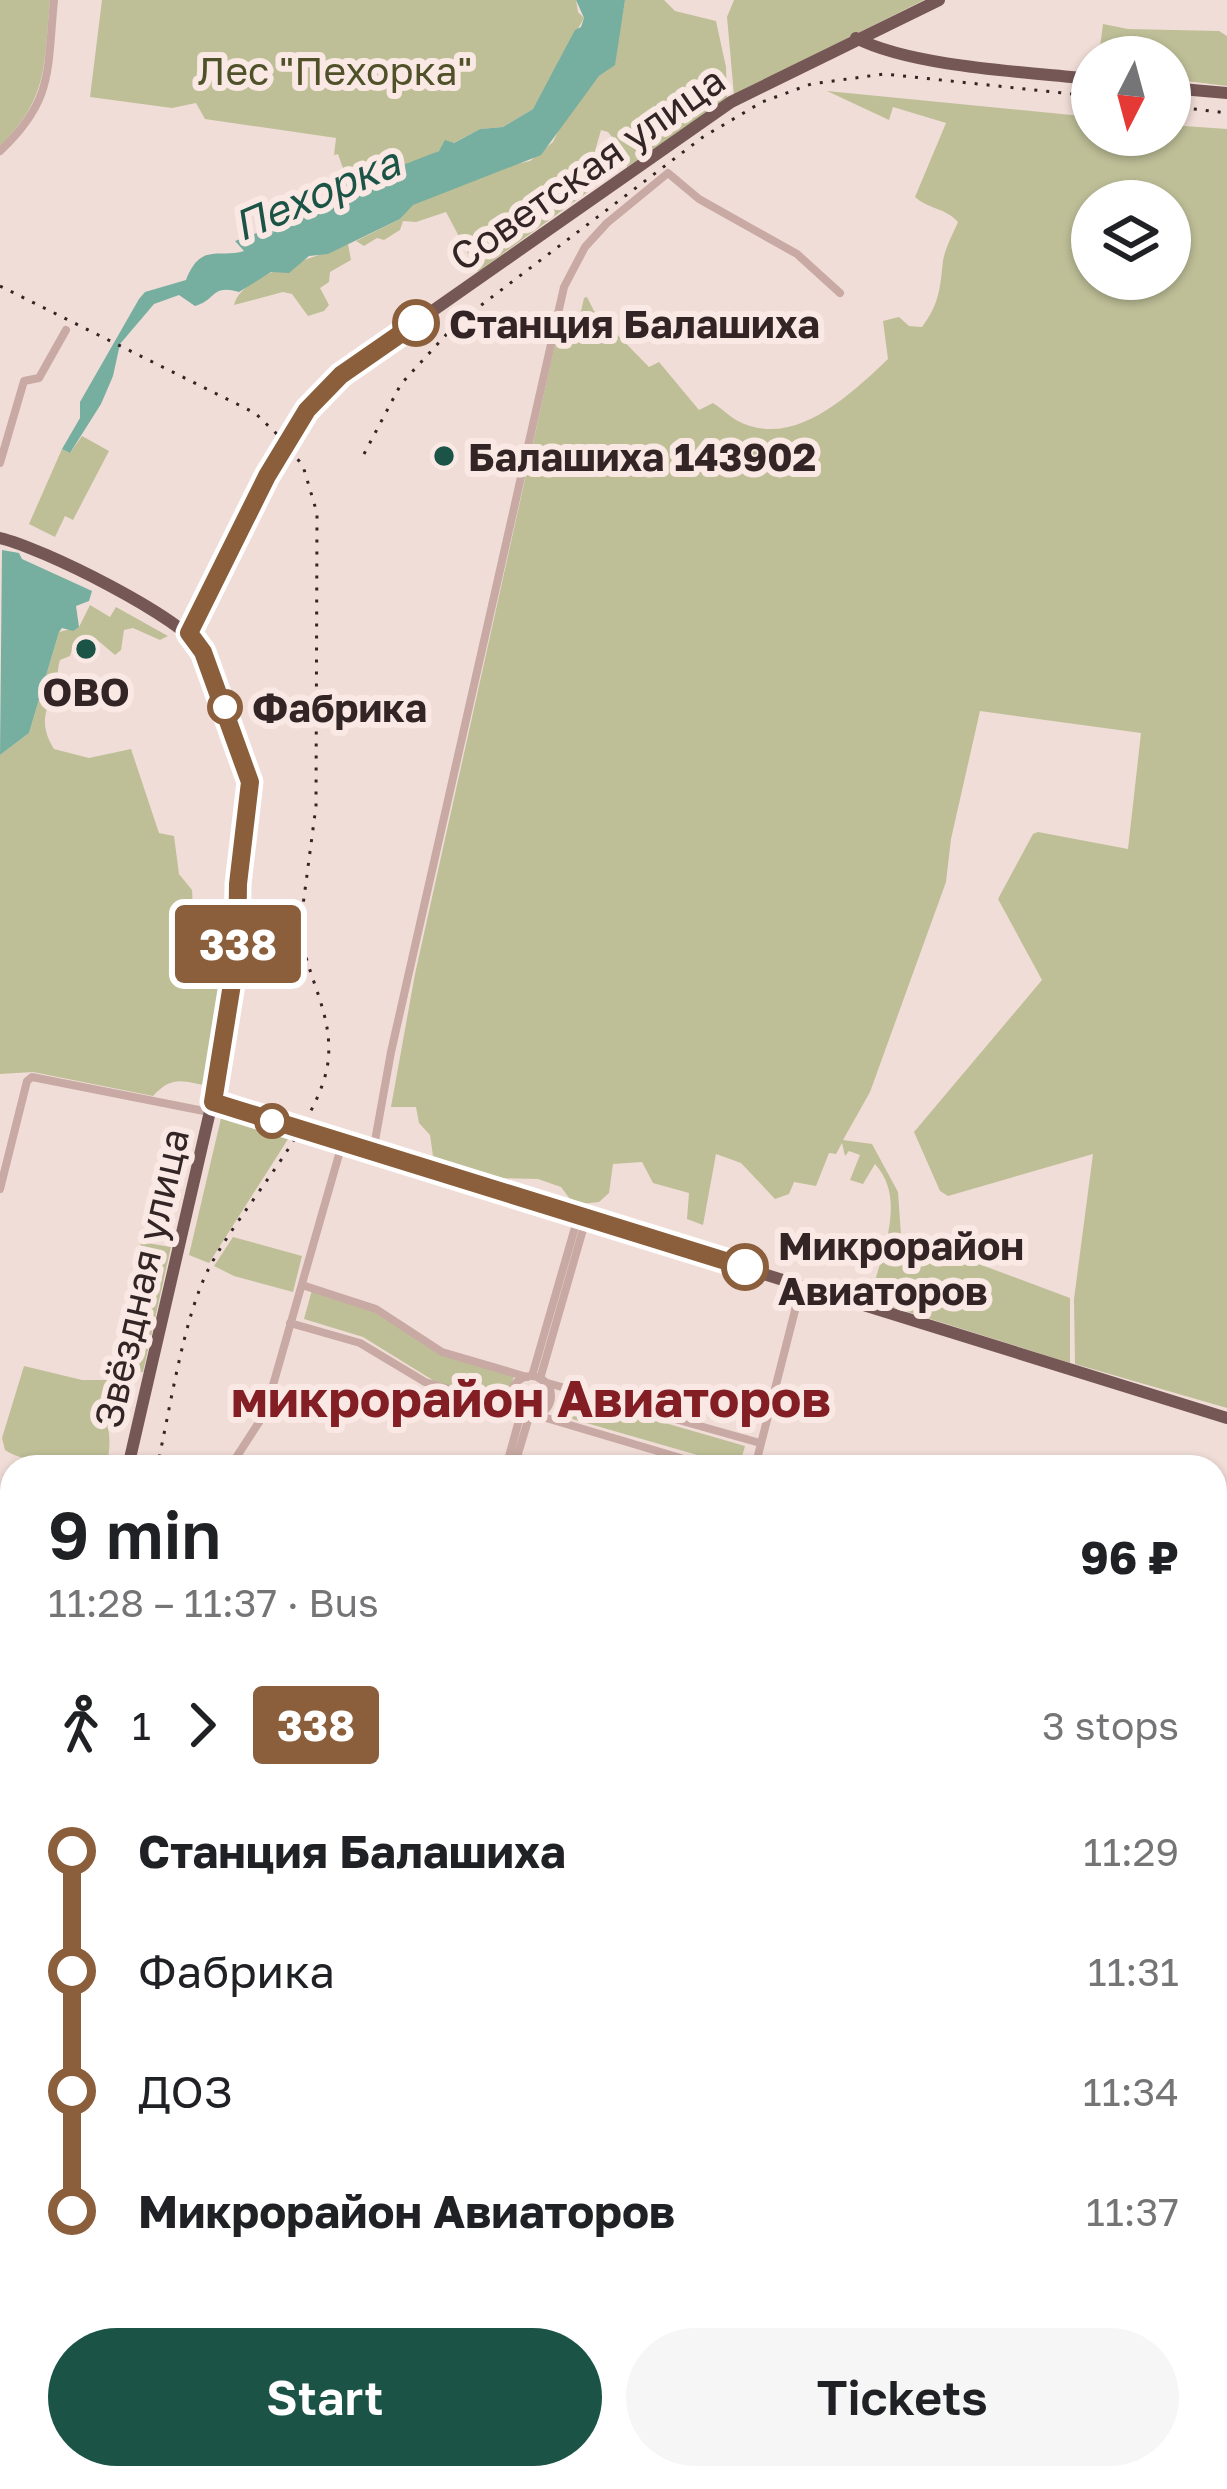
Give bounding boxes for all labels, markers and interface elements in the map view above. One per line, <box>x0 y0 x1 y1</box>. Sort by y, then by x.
north arrow <box>1071 36 1191 156</box>
map controls <box>1071 36 1191 300</box>
park label: Лес "Пехорка" <box>198 47 472 94</box>
street label: Советская улица <box>441 56 733 280</box>
water label: Пехорка <box>225 135 408 250</box>
button: layers <box>1071 180 1191 300</box>
place label: Станция Балашиха <box>449 300 820 347</box>
marker: Станция Балашиха <box>394 301 438 345</box>
place label: Балашиха 143902 <box>468 433 816 480</box>
marker: Балашиха 143902 <box>431 443 457 469</box>
marker: ОВО <box>73 636 99 662</box>
place label: ОВО <box>42 668 130 715</box>
place label: Фабрика <box>252 684 427 731</box>
marker: Фабрика <box>209 691 241 723</box>
line badge: 338 <box>169 905 307 983</box>
text: 338 <box>199 919 277 969</box>
unlabelled marker <box>256 1105 288 1137</box>
street label: Звёздная улица <box>84 1124 198 1432</box>
place label: Микрорайон Авиаторов <box>778 1222 1024 1314</box>
marker: Микрорайон Авиаторов <box>723 1245 767 1289</box>
district label: микрорайон Авиаторов <box>231 1367 831 1428</box>
text: 9 min <box>48 1494 221 1574</box>
text: 96 ₽ <box>1080 1530 1179 1584</box>
text: 11:28 – 11:37 · Bus <box>48 1579 379 1626</box>
icon: walk <box>48 1692 114 1758</box>
icon: forward <box>169 1692 235 1758</box>
text: 338 <box>277 1700 355 1750</box>
text: 1 <box>132 1702 151 1749</box>
text: 3 stops <box>1042 1702 1179 1749</box>
text: Станция Балашиха <box>138 1824 566 1878</box>
text: 11:29 <box>1083 1828 1179 1875</box>
text: Фабрика <box>138 1944 335 1998</box>
text: 11:31 <box>1088 1948 1179 1995</box>
text: ДОЗ <box>138 2064 233 2118</box>
text: 11:34 <box>1083 2068 1179 2115</box>
text: Микрорайон Авиаторов <box>138 2184 675 2238</box>
text: 11:37 <box>1086 2188 1179 2235</box>
button: Start <box>48 2328 602 2466</box>
button: Tickets <box>626 2328 1179 2466</box>

